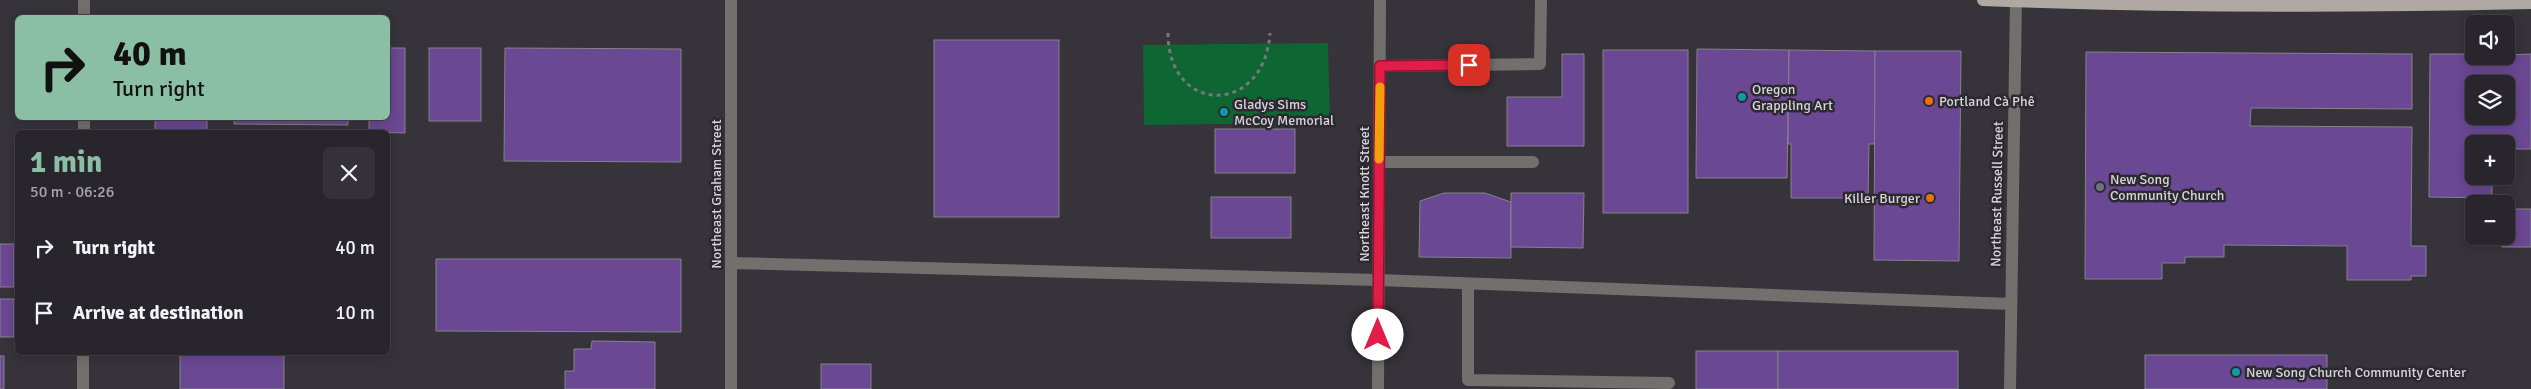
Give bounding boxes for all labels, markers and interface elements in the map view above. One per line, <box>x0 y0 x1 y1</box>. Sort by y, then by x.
map controls <box>2465 15 2515 245</box>
button: sound <box>2465 15 2515 65</box>
text: 40 m <box>113 32 187 75</box>
icon: right <box>30 35 95 100</box>
pin <box>1448 44 1490 86</box>
icon: arrive <box>1455 51 1483 79</box>
text: Turn right <box>113 75 205 102</box>
button: layers <box>2465 75 2515 125</box>
place label: Oregon Grappling Art <box>1752 81 1833 114</box>
marker: Oregon Grappling Art <box>1736 91 1748 103</box>
place label: Portland Cà Phê <box>1939 93 2035 110</box>
marker: Portland Cà Phê <box>1923 95 1935 107</box>
place label: Gladys Sims McCoy Memorial <box>1234 96 1334 129</box>
marker: Gladys Sims McCoy Memorial <box>1218 106 1230 118</box>
street label: Northeast Graham Street <box>708 119 725 269</box>
street label: Northeast Russell Street <box>1987 121 2007 267</box>
street label: Northeast Knott Street <box>1356 126 1373 262</box>
button: + <box>2465 135 2515 185</box>
text: 1 min <box>30 144 102 181</box>
button: close <box>323 147 375 199</box>
place label: New Song Community Church <box>2110 171 2224 204</box>
marker: New Song Community Church <box>2094 181 2106 193</box>
text: 50 m · 06:26 <box>30 182 114 202</box>
place label: Killer Burger <box>1844 190 1921 207</box>
marker: Killer Burger <box>1924 192 1936 204</box>
button: − <box>2465 195 2515 245</box>
icon: right <box>30 234 58 262</box>
text: Turn right <box>73 236 155 260</box>
text: 40 m <box>335 236 375 260</box>
icon: arrive <box>30 299 58 327</box>
text: Arrive at destination <box>73 301 244 325</box>
text: 10 m <box>335 301 375 325</box>
position arrow <box>1351 308 1403 360</box>
place label: New Song Church Community Center <box>2246 364 2467 381</box>
marker: New Song Church Community Center <box>2230 366 2242 378</box>

